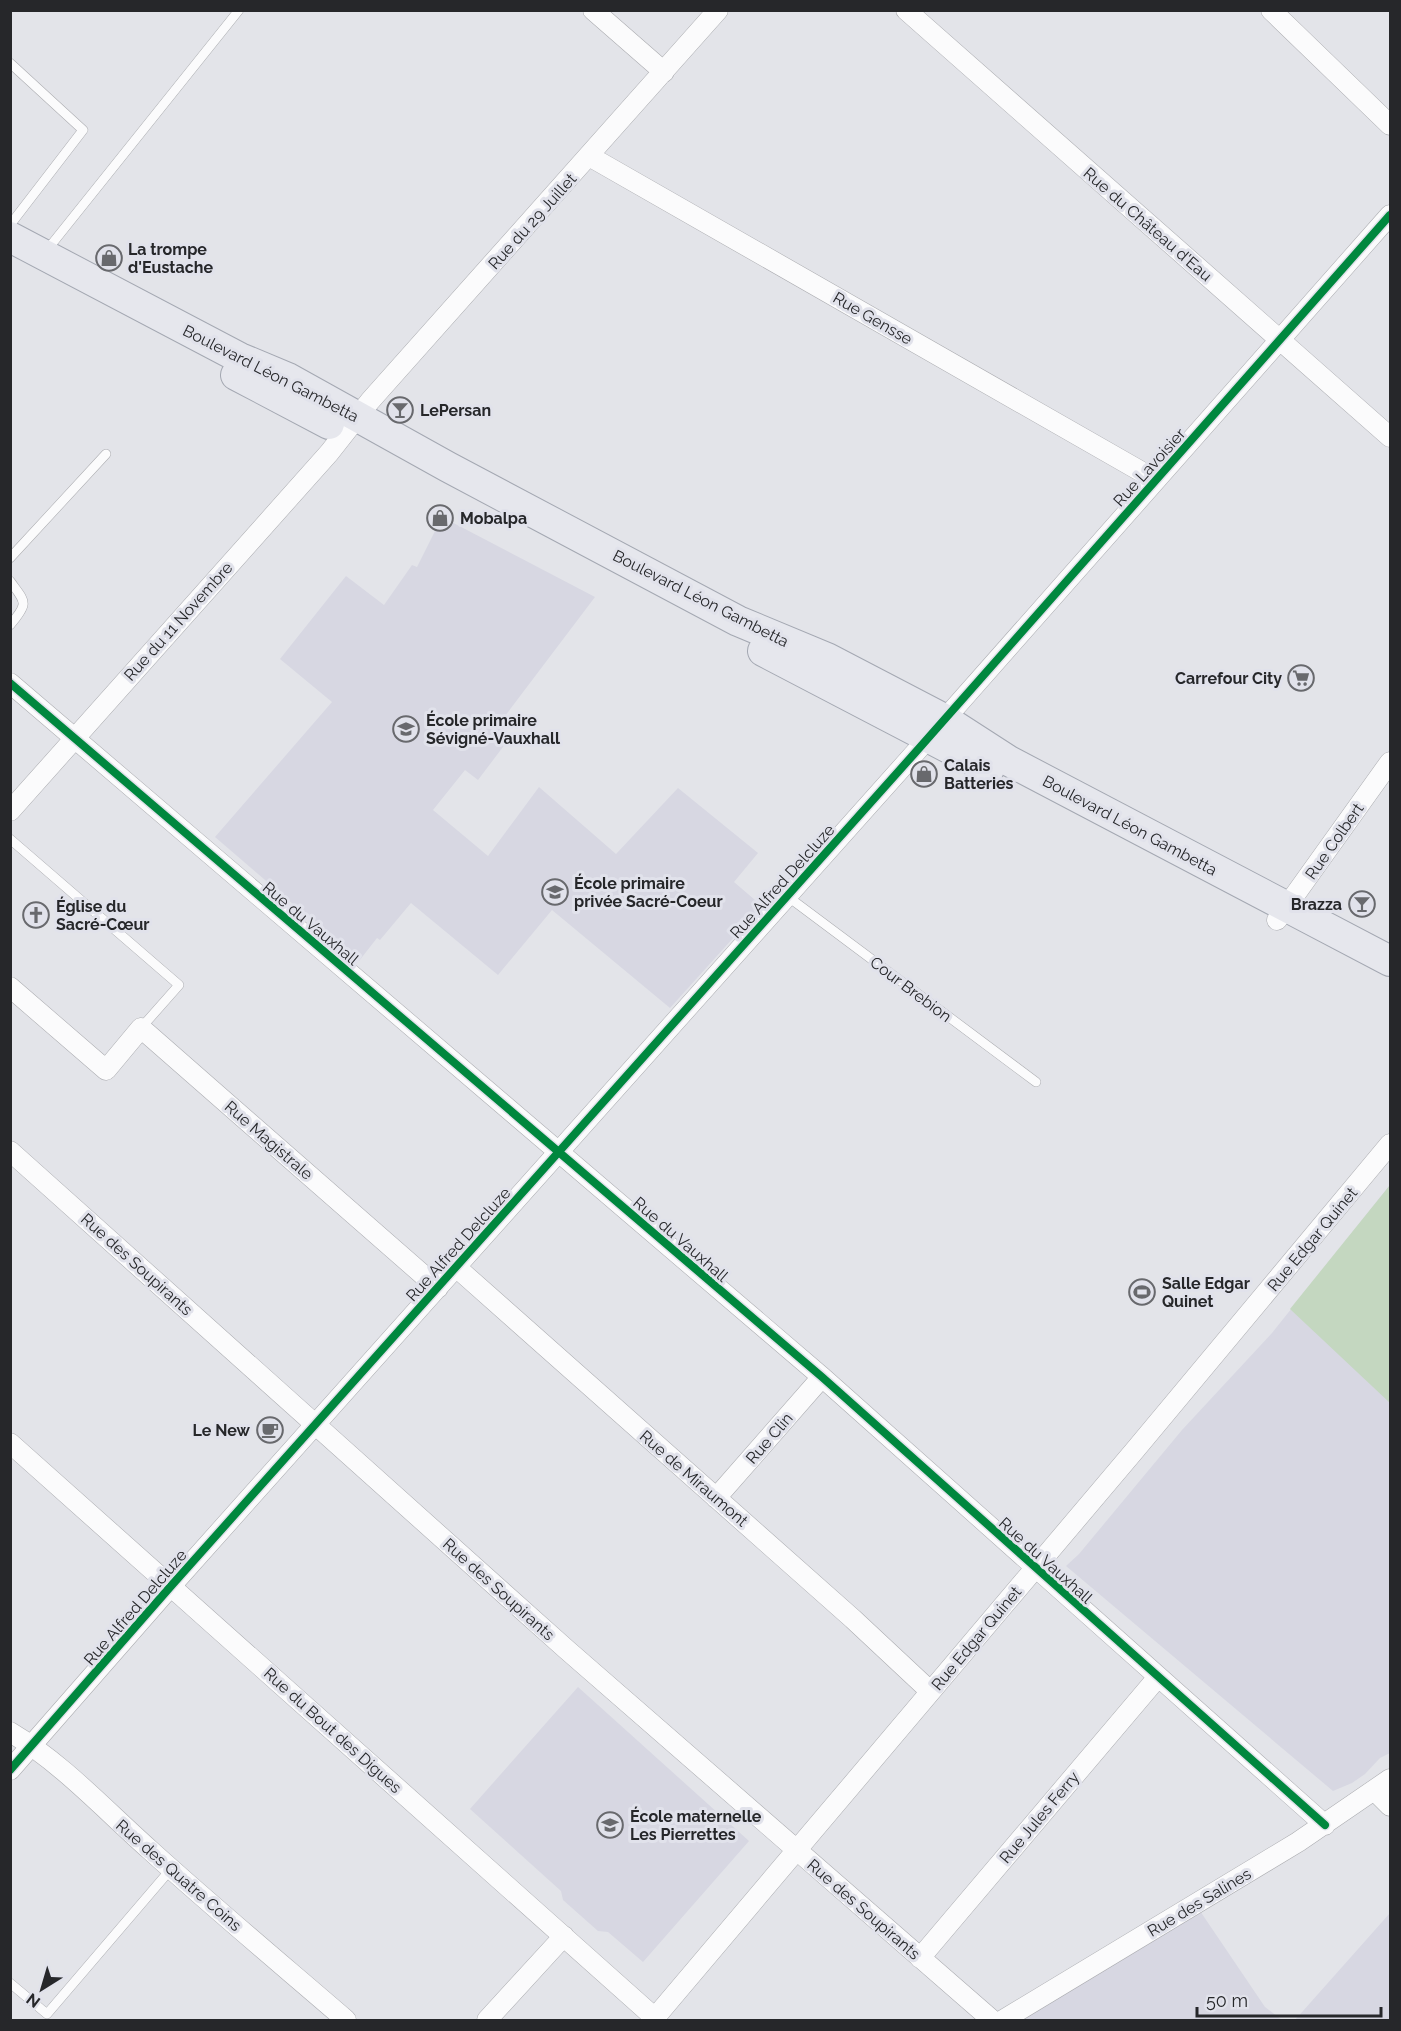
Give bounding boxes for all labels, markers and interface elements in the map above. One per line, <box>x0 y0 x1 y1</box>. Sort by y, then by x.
street label: Rue du Château d'Eau <box>1080 163 1216 285</box>
street label: Rue du 29 Juillet <box>484 169 581 273</box>
place label: La trompe d'Eustache <box>128 240 213 277</box>
shop icon: La trompe d'Eustache <box>94 243 124 273</box>
street label: Rue Gensse <box>830 288 916 349</box>
street label: Boulevard Léon Gambetta <box>180 321 362 426</box>
bar icon: LePersan <box>385 395 415 425</box>
place label: LePersan <box>420 401 491 420</box>
street label: Rue Lavoisier <box>1109 424 1190 510</box>
shop icon: Mobalpa <box>425 503 455 533</box>
place label: Mobalpa <box>460 509 527 528</box>
street label: Boulevard Léon Gambetta <box>610 546 792 651</box>
street label: Rue du 11 Novembre <box>120 558 237 685</box>
supermarket icon: Carrefour City <box>1286 663 1316 693</box>
place label: Carrefour City <box>1175 669 1282 688</box>
place label: École primaire Sévigné-Vauxhall <box>426 710 561 748</box>
school or university icon: École primaire Sévigné-Vauxhall <box>391 714 421 744</box>
place label: Calais Batteries <box>944 756 1014 793</box>
shop icon: Calais Batteries <box>909 759 939 789</box>
street label: Boulevard Léon Gambetta <box>1039 771 1220 880</box>
street label: Rue Colbert <box>1301 799 1368 883</box>
street label: Rue Alfred Delcluze <box>726 820 839 942</box>
place label: École primaire privée Sacré-Coeur <box>574 873 723 911</box>
school or university icon: École primaire privée Sacré-Coeur <box>540 877 570 907</box>
street label: Rue du Vauxhall <box>259 878 363 969</box>
bar icon: Brazza <box>1347 889 1377 919</box>
place label: Brazza <box>1291 895 1342 914</box>
place label: Église du Sacré-Cœur <box>56 896 150 934</box>
church icon: Église du Sacré-Cœur <box>21 900 51 930</box>
street label: Cour Brebion <box>866 953 955 1026</box>
street label: Rue Magistrale <box>221 1097 317 1184</box>
street label: Rue Alfred Delcluze <box>402 1183 515 1305</box>
street label: Rue Edgar Quinet <box>1263 1183 1362 1295</box>
street label: Rue du Vauxhall <box>629 1193 732 1286</box>
street label: Rue des Soupirants <box>77 1209 196 1320</box>
place label: Salle Edgar Quinet <box>1162 1274 1250 1311</box>
sports icon: Salle Edgar Quinet <box>1127 1277 1157 1307</box>
street label: Rue Clin <box>742 1409 797 1468</box>
cafe icon: Le New <box>255 1415 285 1445</box>
place label: Le New <box>192 1421 251 1440</box>
street label: Rue de Miraumont <box>636 1426 752 1531</box>
street label: Rue du Vauxhall <box>995 1513 1097 1608</box>
street label: Rue des Soupirants <box>439 1534 558 1645</box>
street label: Rue Alfred Delcluze <box>80 1546 191 1669</box>
street label: Rue Edgar Quinet <box>927 1582 1026 1694</box>
street label: Rue du Bout des Digues <box>260 1664 406 1797</box>
street label: Rue Jules Ferry <box>996 1767 1083 1867</box>
place label: École maternelle Les Pierrettes <box>630 1806 762 1844</box>
school or university icon: École maternelle Les Pierrettes <box>595 1810 625 1840</box>
street label: Rue des Quatre Coins <box>112 1816 245 1935</box>
street label: Rue des Soupirants <box>803 1855 924 1964</box>
street label: Rue des Salines <box>1144 1864 1255 1941</box>
north arrow <box>12 1959 72 2019</box>
scale bar <box>1197 1980 1382 2018</box>
text: N <box>23 1989 44 2012</box>
text: 50 m <box>1206 1990 1248 2011</box>

